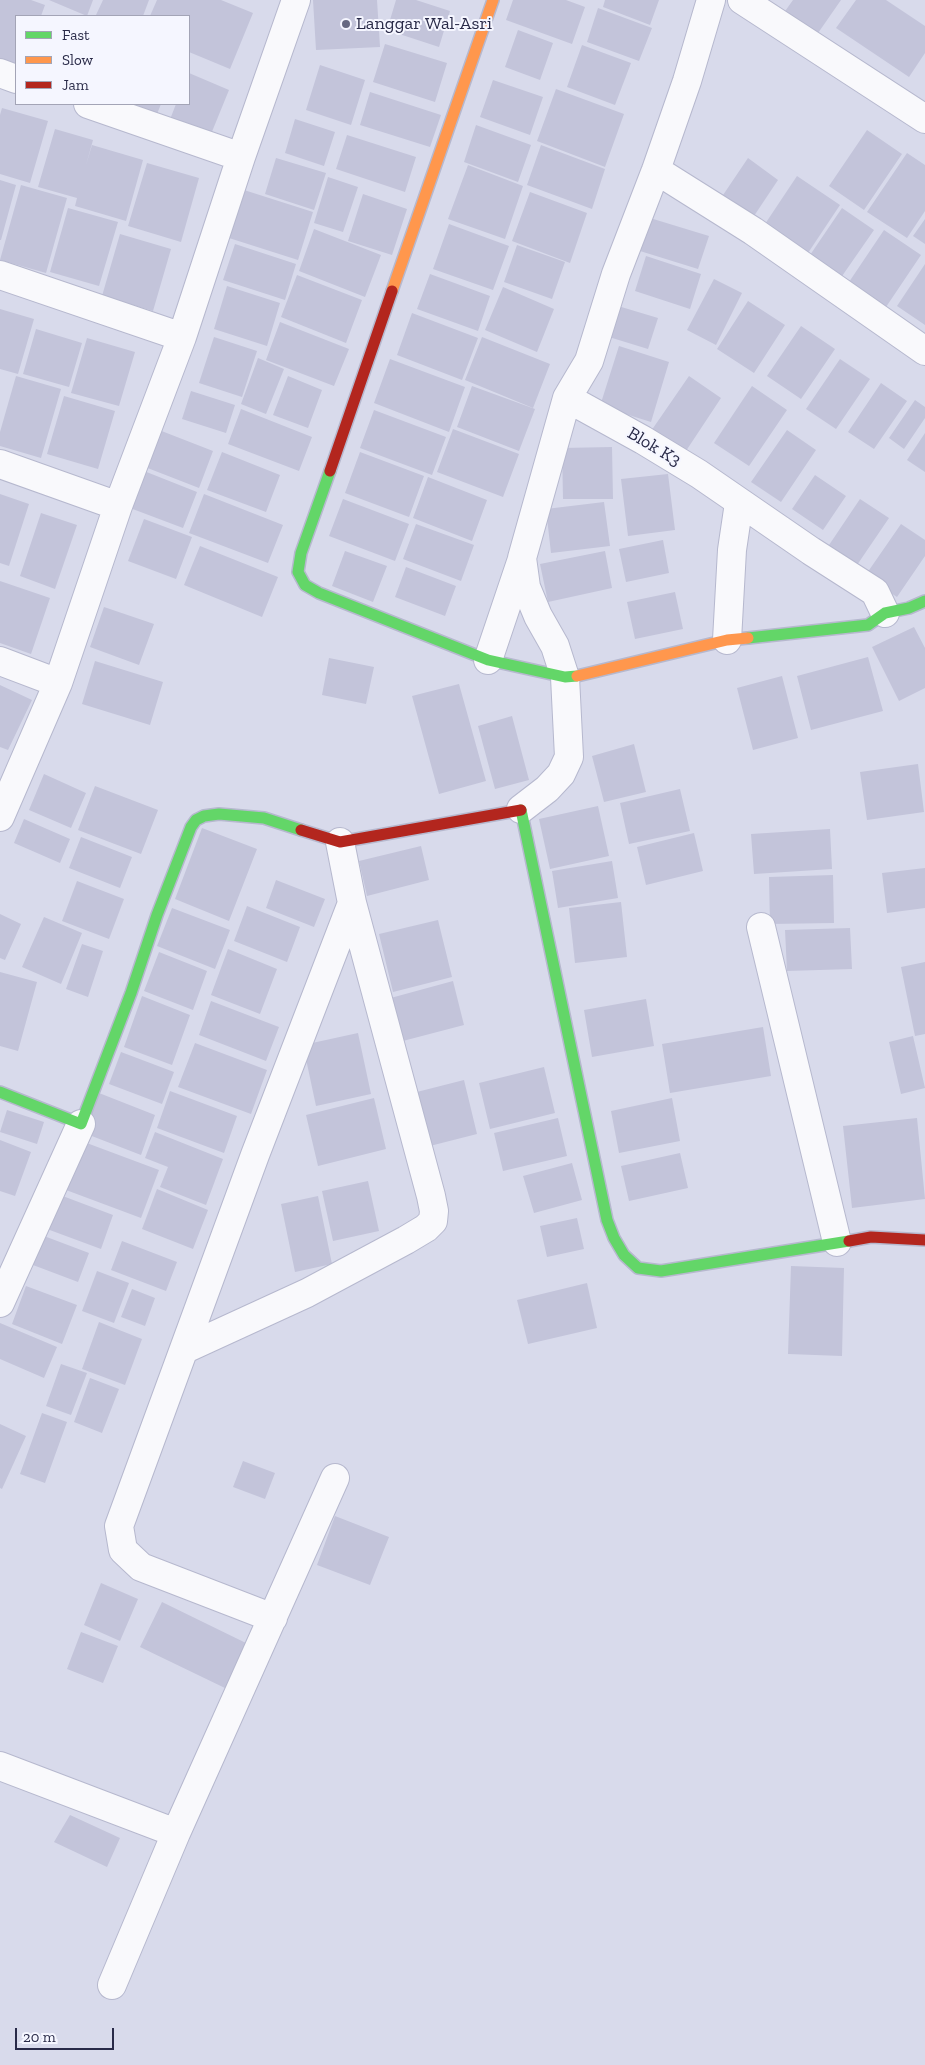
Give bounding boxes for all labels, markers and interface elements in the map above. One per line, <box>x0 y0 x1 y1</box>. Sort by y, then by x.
place label: Langgar Wal-Asri <box>356 13 492 35</box>
legend <box>15 15 190 105</box>
marker: Langgar Wal-Asri <box>340 18 352 30</box>
text: Fast <box>62 26 90 44</box>
text: Slow <box>62 51 93 69</box>
text: Jam <box>62 76 89 94</box>
street label: Blok K3 <box>623 423 685 471</box>
scale bar <box>18 2018 116 2050</box>
text: 20 m <box>23 2028 56 2046</box>

